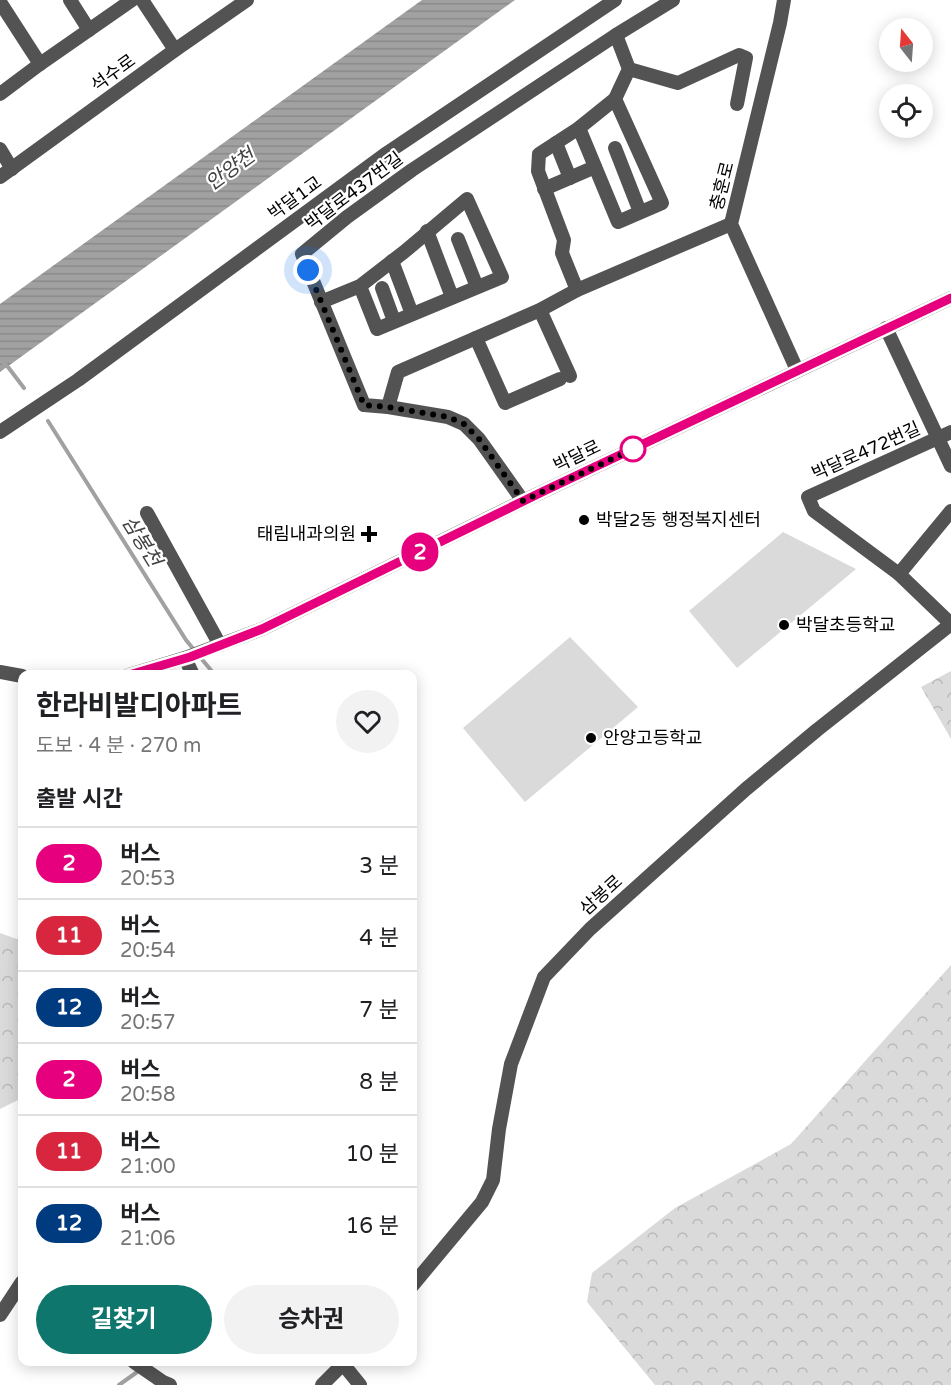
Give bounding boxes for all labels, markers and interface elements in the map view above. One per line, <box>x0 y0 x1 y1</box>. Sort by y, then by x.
north arrow <box>879 18 933 72</box>
map controls <box>879 18 933 138</box>
street label: 석수로 <box>86 49 140 97</box>
button: locate <box>879 84 933 138</box>
water label: 안양천 <box>201 142 262 196</box>
street label: 박달로437번길 <box>301 147 407 235</box>
street label: 충훈로 <box>705 159 739 213</box>
street label: 박달1교 <box>264 171 326 225</box>
your location <box>293 255 323 285</box>
street label: 박달로472번길 <box>808 417 924 485</box>
street label: 박달로 <box>550 435 604 477</box>
unlabelled marker <box>620 436 646 462</box>
place label: 박달2동 행정복지센터 <box>596 509 761 531</box>
water label: 삼봉천 <box>116 512 167 573</box>
marker: 박달2동 행정복지센터 <box>577 513 591 527</box>
place label: 태림내과의원 <box>257 523 356 545</box>
marker: 태림내과의원 <box>360 525 378 543</box>
line badge: 2 <box>400 532 440 572</box>
text: 2 <box>413 540 427 565</box>
place label: 박달초등학교 <box>796 614 895 636</box>
marker: 박달초등학교 <box>777 618 791 632</box>
text: 한라비발디아파트 <box>36 689 242 723</box>
button: heart <box>336 690 399 753</box>
place label: 안양고등학교 <box>603 727 702 749</box>
marker: 안양고등학교 <box>584 731 598 745</box>
text: 도보 · 4 분 · 270 m <box>36 734 201 758</box>
text: 출발 시간 <box>36 786 123 812</box>
text: 버스 <box>120 841 160 867</box>
text: 2 <box>62 851 76 876</box>
text: 3 분 <box>359 853 399 879</box>
text: 20:53 <box>120 867 175 891</box>
street label: 삼봉로 <box>575 870 627 920</box>
text: 버스 <box>120 913 160 939</box>
text: 11 <box>56 923 82 948</box>
text: 4 분 <box>359 925 399 951</box>
text: 20:54 <box>120 939 175 963</box>
text: 버스 <box>120 985 160 1011</box>
text: 12 <box>56 995 82 1020</box>
text: 7 분 <box>359 997 399 1023</box>
text: 20:57 <box>120 1011 175 1035</box>
text: 버스 <box>120 1057 160 1083</box>
text: 2 <box>62 1067 76 1092</box>
text: 8 분 <box>359 1069 399 1095</box>
text: 20:58 <box>120 1083 175 1107</box>
text: 버스 <box>120 1129 160 1155</box>
text: 11 <box>56 1139 82 1164</box>
text: 10 분 <box>345 1141 399 1167</box>
text: 21:00 <box>120 1155 175 1179</box>
text: 버스 <box>120 1201 160 1227</box>
text: 12 <box>56 1211 82 1236</box>
text: 16 분 <box>345 1213 399 1239</box>
text: 21:06 <box>120 1227 175 1251</box>
button: 길찾기 <box>36 1285 212 1354</box>
button: 승차권 <box>224 1285 399 1354</box>

